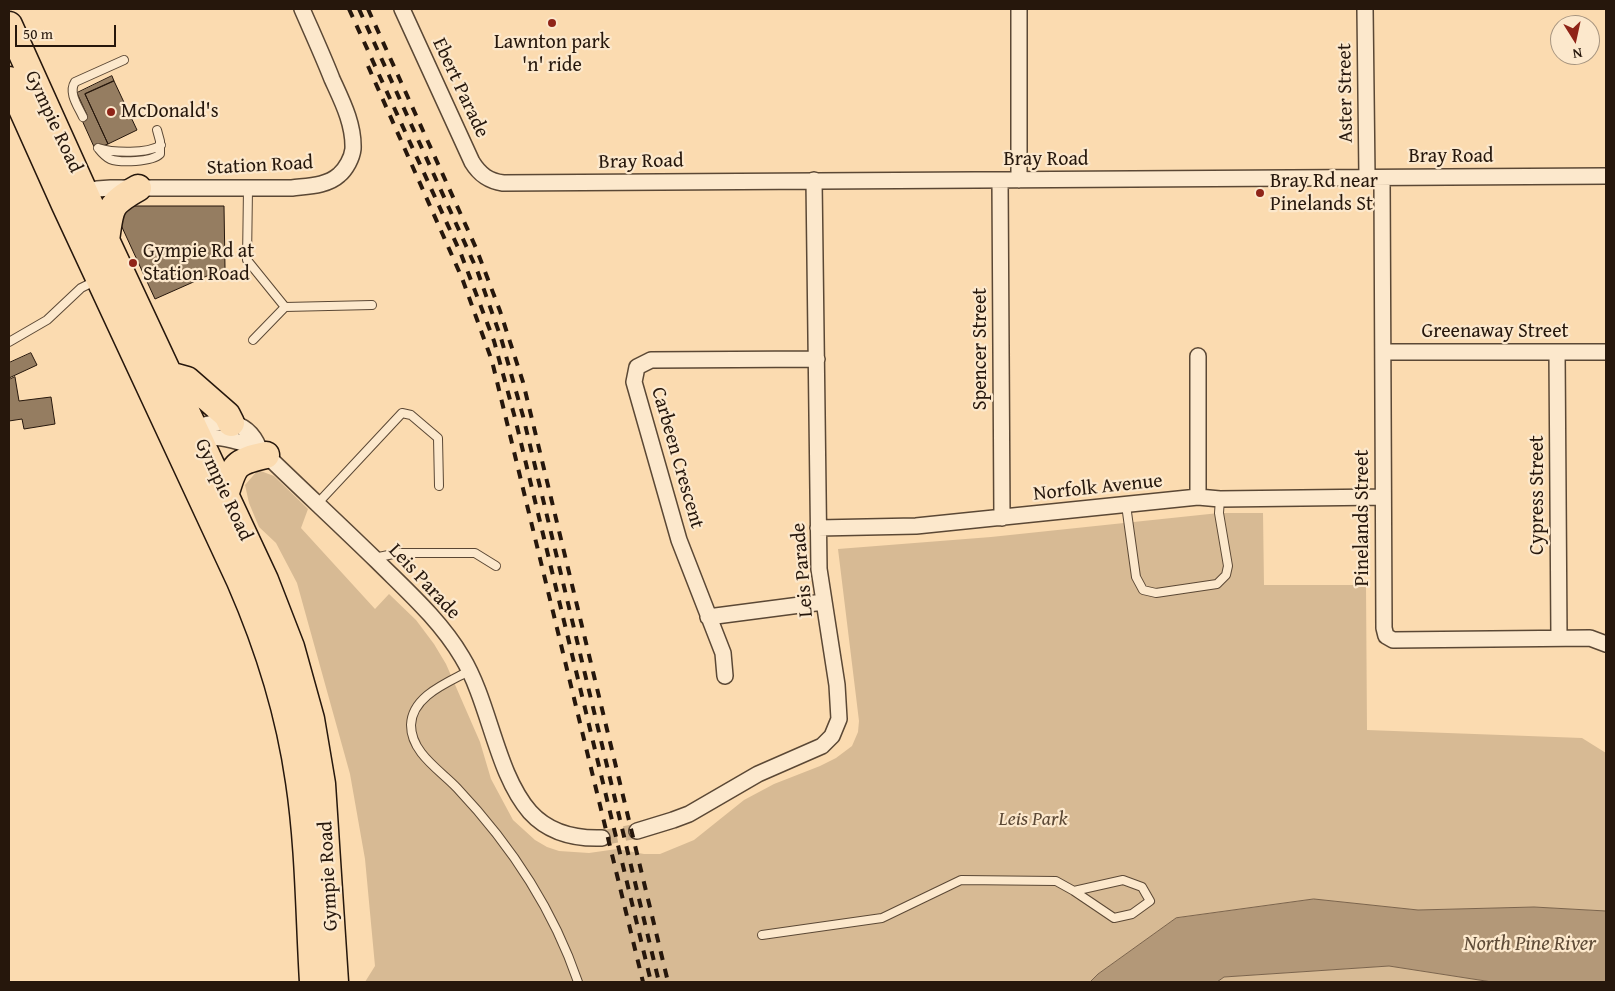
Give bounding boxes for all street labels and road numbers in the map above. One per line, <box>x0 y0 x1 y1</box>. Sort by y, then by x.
street label: Ebert Parade <box>426 34 494 142</box>
street label: Aster Street <box>1333 43 1359 143</box>
street label: Gympie Road <box>19 67 87 177</box>
street label: Bray Road <box>1408 145 1494 169</box>
street label: Bray Road <box>1003 148 1089 172</box>
street label: Bray Road <box>598 149 684 175</box>
street label: Station Road <box>206 151 314 181</box>
street label: Spencer Street <box>969 288 993 410</box>
street label: Greenaway Street <box>1421 320 1569 344</box>
street label: Carbeen Crescent <box>645 385 709 531</box>
street label: Gympie Road <box>189 435 257 545</box>
street label: Cypress Street <box>1526 435 1550 555</box>
street label: Pinelands Street <box>1351 450 1375 586</box>
street label: Norfolk Avenue <box>1032 469 1164 507</box>
street label: Leis Parade <box>787 522 819 618</box>
street label: Leis Parade <box>383 539 465 625</box>
street label: Gympie Road <box>314 820 344 932</box>

